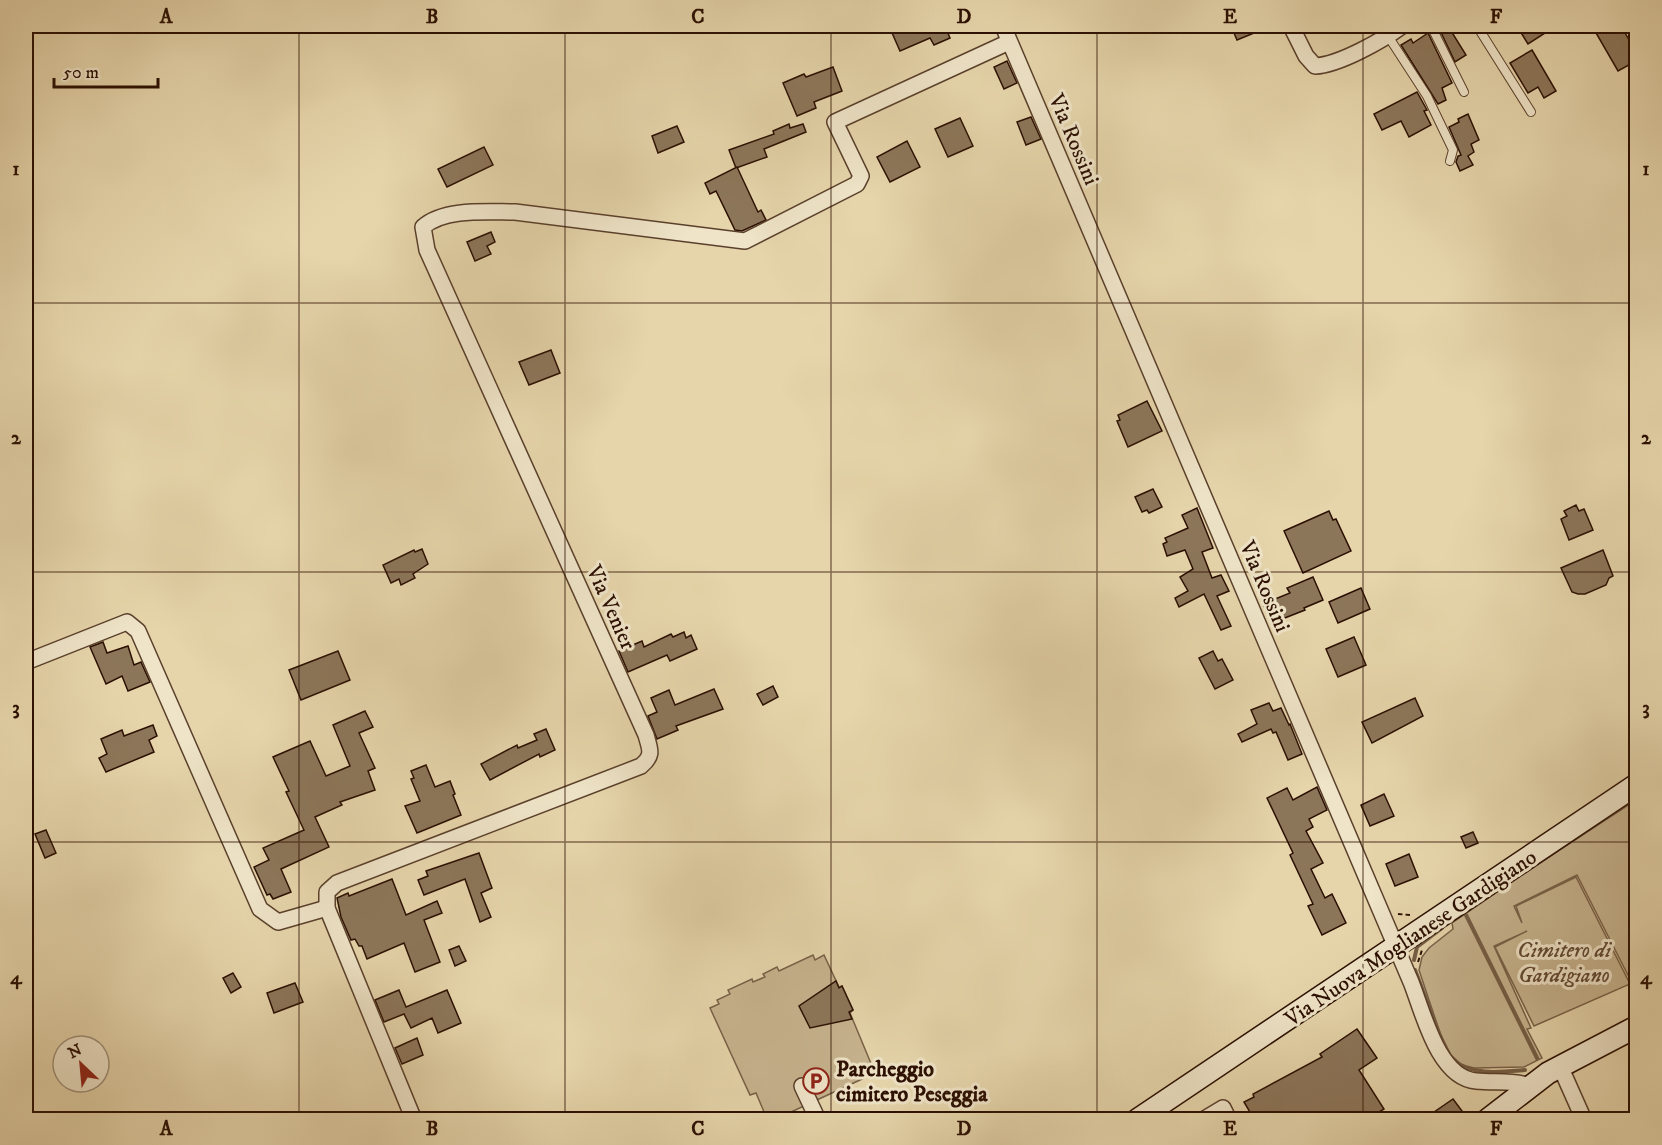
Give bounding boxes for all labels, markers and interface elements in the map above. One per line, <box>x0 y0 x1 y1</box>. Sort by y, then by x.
text: A <box>159 5 174 30</box>
text: B <box>426 5 438 30</box>
text: C <box>691 5 705 30</box>
text: D <box>957 5 972 30</box>
text: E <box>1223 5 1237 30</box>
text: F <box>1490 5 1503 30</box>
scale bar <box>54 51 158 89</box>
text: 50 m <box>63 62 99 84</box>
street label: Via Rossini <box>1042 89 1105 189</box>
text: 1 <box>12 157 20 182</box>
text: 1 <box>1642 157 1650 182</box>
text: 2 <box>11 426 22 451</box>
text: 2 <box>1641 426 1652 451</box>
street label: Via Rossini <box>1233 536 1296 636</box>
street label: Via Venier <box>580 560 642 655</box>
text: 3 <box>12 696 20 721</box>
text: 3 <box>1642 696 1650 721</box>
street label: Via Nuova Moglianese Gardigiano <box>1279 844 1542 1033</box>
park label: Cimitero di Gardigiano <box>1517 937 1612 989</box>
text: 4 <box>10 966 23 991</box>
text: 4 <box>1640 966 1653 991</box>
north arrow <box>51 1034 111 1094</box>
text: N <box>65 1040 85 1063</box>
place label: Parcheggio cimitero Peseggia <box>836 1056 988 1108</box>
parking icon: Parcheggio cimitero Peseggia <box>801 1066 831 1096</box>
text: A <box>159 1117 174 1142</box>
text: B <box>426 1117 438 1142</box>
text: C <box>691 1117 705 1142</box>
text: D <box>957 1117 972 1142</box>
text: E <box>1223 1117 1237 1142</box>
text: F <box>1490 1117 1503 1142</box>

